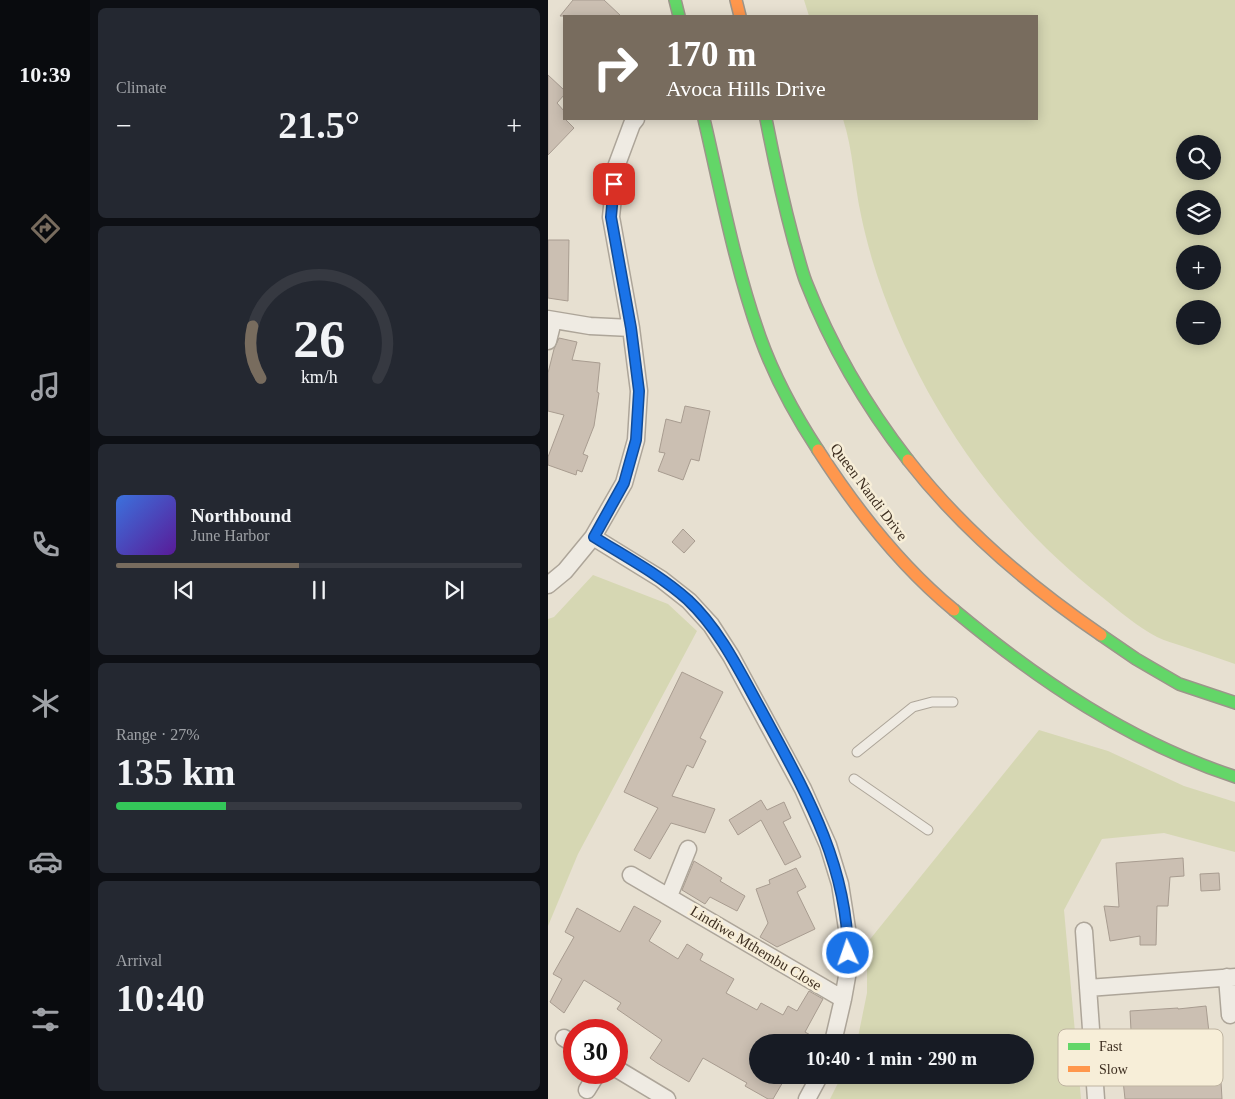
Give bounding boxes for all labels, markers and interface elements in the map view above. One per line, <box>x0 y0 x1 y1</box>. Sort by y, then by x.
icon: right <box>583 35 648 100</box>
text: 170 m <box>666 35 756 74</box>
text: 10:39 <box>19 62 71 87</box>
text: Avoca Hills Drive <box>666 76 826 101</box>
text: Climate <box>116 79 167 96</box>
text: 21.5° <box>278 104 360 146</box>
text: − <box>116 110 132 141</box>
text: + <box>506 110 522 141</box>
map controls <box>1176 135 1221 345</box>
button: search <box>1176 135 1221 180</box>
pin <box>593 163 635 205</box>
icon: arrive <box>600 170 628 198</box>
button: layers <box>1176 190 1221 235</box>
icon: directions <box>28 211 63 246</box>
button: + <box>1176 245 1221 290</box>
button: − <box>1176 300 1221 345</box>
text: 26 <box>293 311 345 368</box>
text: km/h <box>301 367 337 387</box>
icon: music <box>28 369 63 404</box>
street label: Queen Nandi Drive <box>827 440 911 544</box>
text: Northbound <box>191 505 291 526</box>
icon: phone <box>28 527 63 562</box>
text: June Harbor <box>191 527 270 544</box>
icon: previous <box>170 576 198 604</box>
icon: pause <box>305 576 333 604</box>
icon: next <box>440 576 468 604</box>
icon: climate <box>28 686 63 721</box>
text: Range · 27% <box>116 726 200 743</box>
text: 135 km <box>116 751 235 793</box>
icon: car <box>28 844 63 879</box>
street label: Lindiwe Mthembu Close <box>688 903 825 994</box>
position arrow <box>821 926 873 978</box>
text: Arrival <box>116 952 162 969</box>
text: 10:40 <box>116 977 205 1019</box>
icon: filters <box>28 1002 63 1037</box>
speed limit sign: 30 <box>563 1019 628 1084</box>
legend <box>1058 1029 1223 1086</box>
text: Fast <box>1099 1039 1122 1054</box>
text: 10:40 · 1 min · 290 m <box>806 1048 977 1069</box>
text: Slow <box>1099 1062 1129 1077</box>

